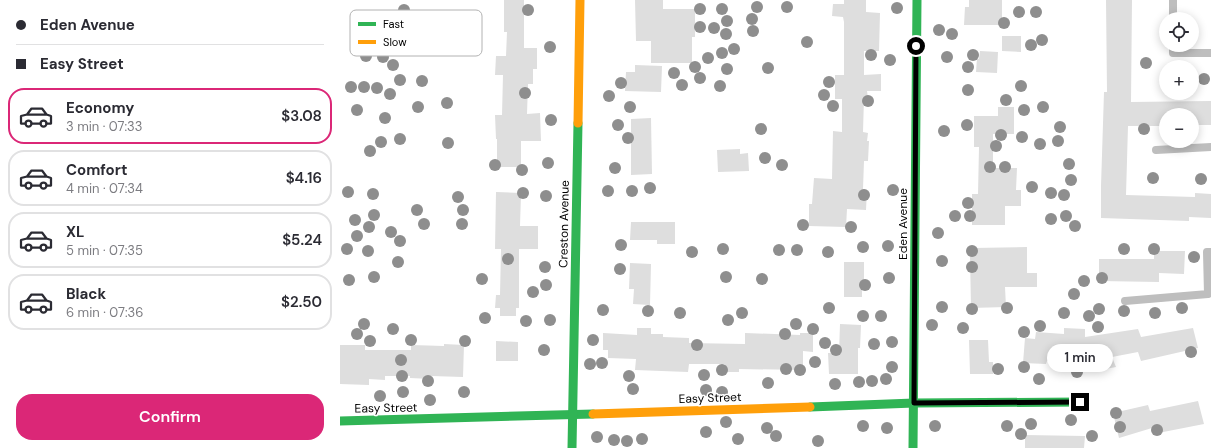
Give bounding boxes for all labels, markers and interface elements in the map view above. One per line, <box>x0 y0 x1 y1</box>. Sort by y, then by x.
legend <box>350 10 482 56</box>
map controls <box>1159 12 1199 148</box>
button: locate <box>1159 12 1199 52</box>
text: Eden Avenue <box>40 15 135 35</box>
text: Fast <box>383 17 404 31</box>
text: Slow <box>383 35 407 49</box>
route start <box>907 37 925 55</box>
text: Easy Street <box>40 54 124 74</box>
button: + <box>1159 60 1199 100</box>
icon: car <box>18 98 54 134</box>
text: Economy <box>66 98 134 118</box>
text: $3.08 <box>281 106 322 126</box>
button: − <box>1159 108 1199 148</box>
text: 3 min · 07:33 <box>66 118 142 135</box>
icon: car <box>18 160 54 196</box>
text: Comfort <box>66 160 127 180</box>
text: $4.16 <box>286 168 322 188</box>
text: 4 min · 07:34 <box>66 180 143 197</box>
street label: Creston Avenue <box>555 180 573 268</box>
street label: Eden Avenue <box>895 188 911 260</box>
icon: car <box>18 222 54 258</box>
text: XL <box>66 222 84 242</box>
text: $5.24 <box>282 230 322 250</box>
text: 5 min · 07:35 <box>66 242 143 259</box>
icon: car <box>18 284 54 320</box>
text: Black <box>66 284 106 304</box>
text: $2.50 <box>281 292 322 312</box>
text: 6 min · 07:36 <box>66 304 143 321</box>
callout: 1 min <box>1047 344 1113 372</box>
text: 1 min <box>1064 349 1096 366</box>
street label: Easy Street <box>678 389 742 407</box>
route end <box>1071 393 1089 411</box>
button: Confirm <box>16 394 324 440</box>
street label: Easy Street <box>354 399 418 417</box>

